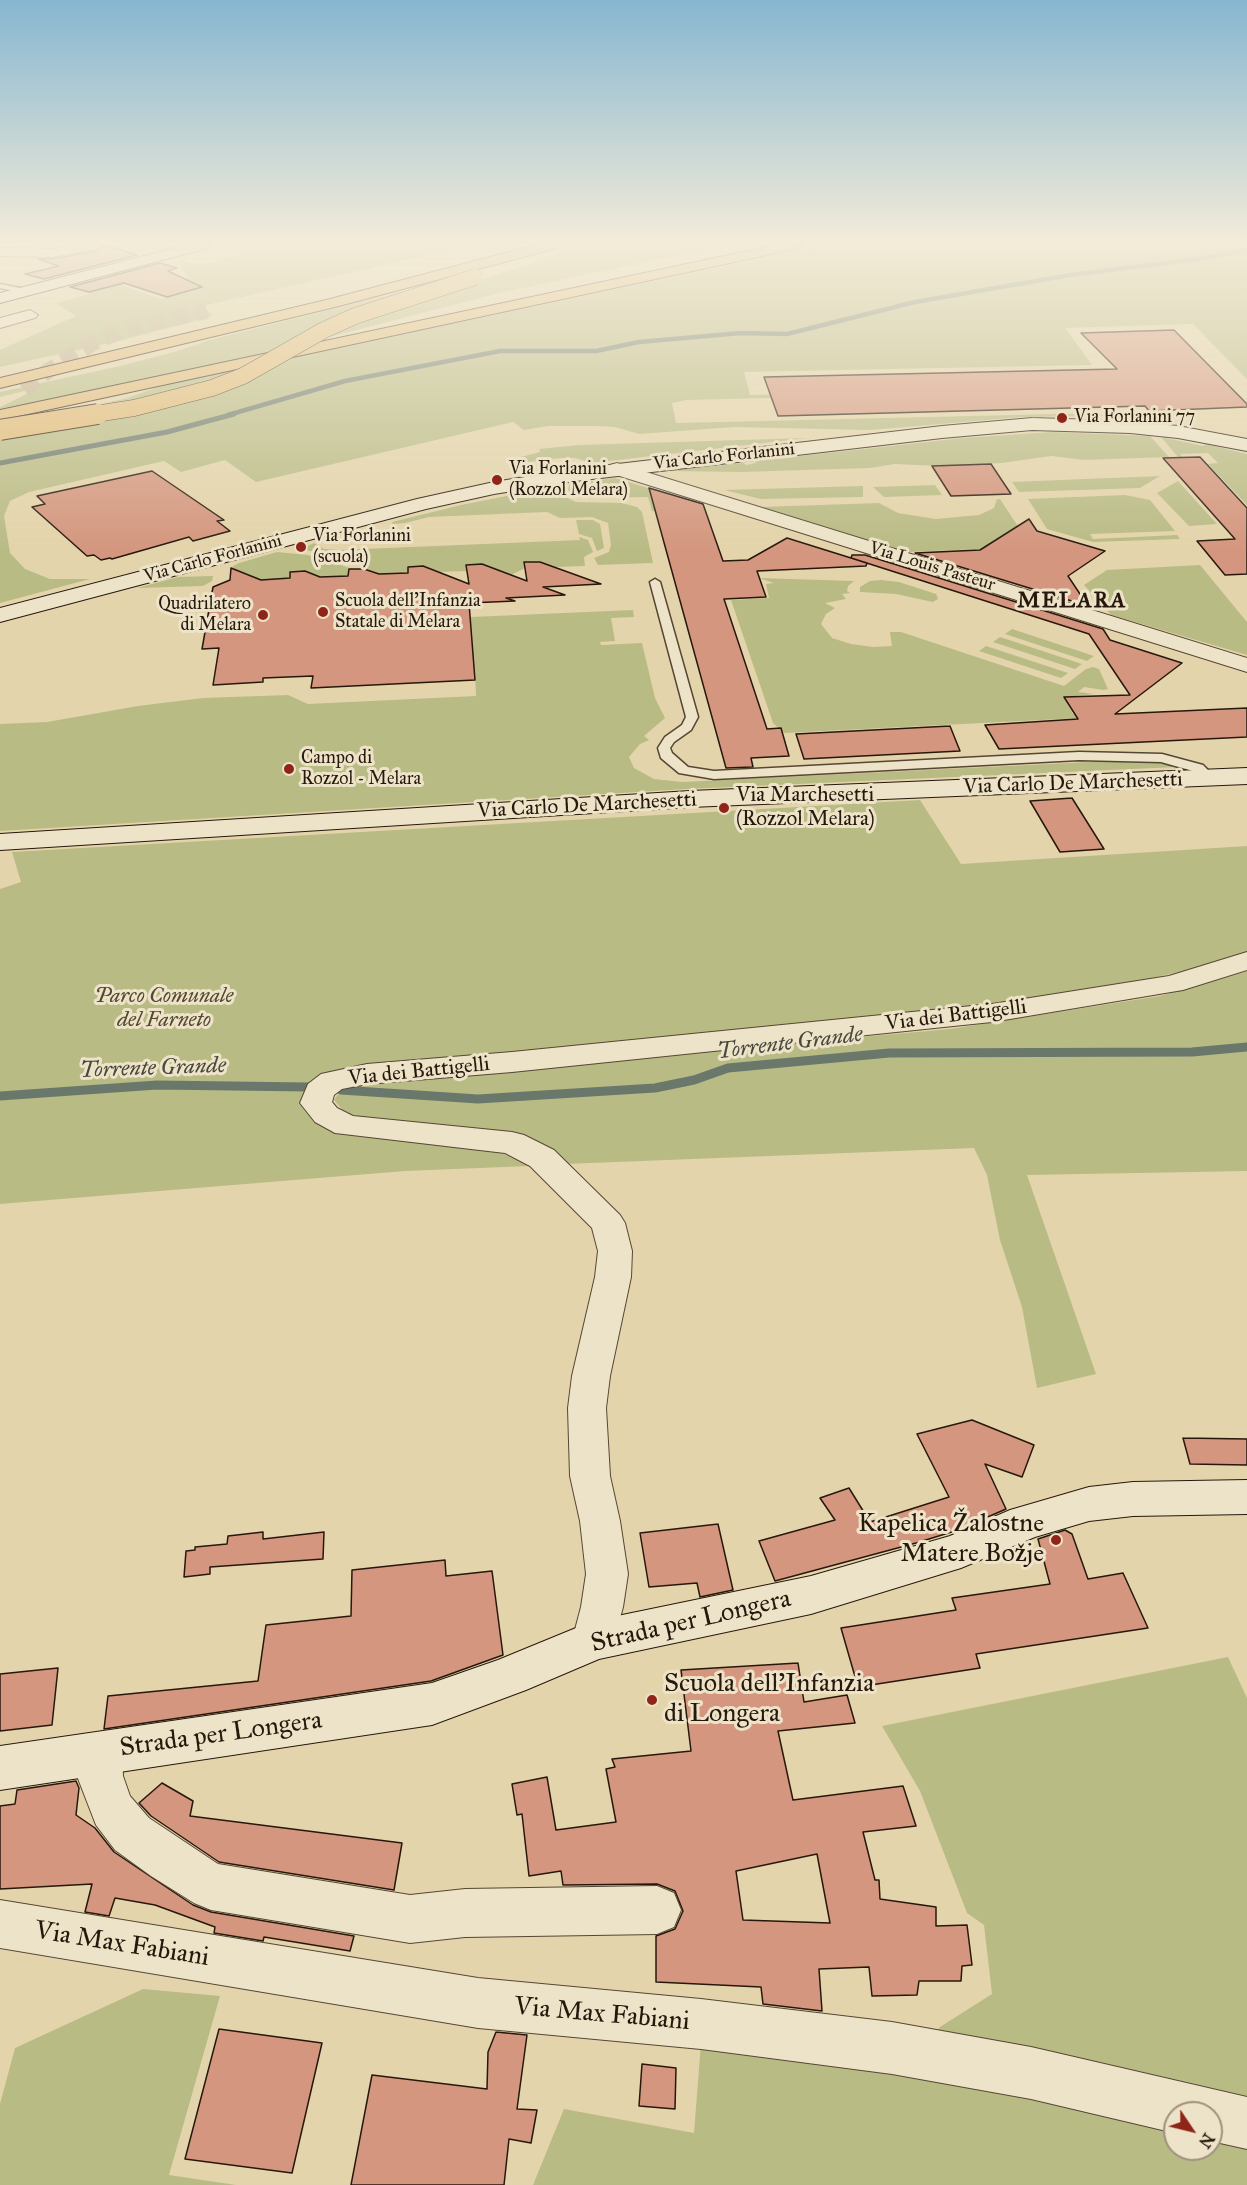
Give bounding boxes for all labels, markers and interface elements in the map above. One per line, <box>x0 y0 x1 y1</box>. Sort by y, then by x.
place label: Via Forlanini 77 <box>1074 407 1195 429</box>
marker: Via Forlanini 77 <box>1055 411 1069 425</box>
street label: Via Carlo Forlanini <box>652 439 796 475</box>
place label: Via Forlanini (Rozzol Melara) <box>509 459 628 502</box>
marker: Via Forlanini (Rozzol Melara) <box>490 473 504 487</box>
place label: Via Forlanini (scuola) <box>313 526 411 568</box>
street label: Via Carlo Forlanini <box>141 530 285 588</box>
street label: Via Louis Pasteur <box>866 538 998 596</box>
marker: Via Forlanini (scuola) <box>294 540 308 554</box>
district label: MELARA <box>1017 589 1127 615</box>
place label: Scuola dell'Infanzia Statale di Melara <box>335 591 481 634</box>
place label: Quadrilatero di Melara <box>158 594 251 636</box>
marker: Scuola dell'Infanzia Statale di Melara <box>316 605 330 619</box>
marker: Quadrilatero di Melara <box>256 608 270 622</box>
place label: Campo di Rozzol - Melara <box>301 748 421 790</box>
marker: Campo di Rozzol - Melara <box>282 762 296 776</box>
street label: Via Carlo De Marchesetti <box>963 768 1183 800</box>
place label: Via Marchesetti (Rozzol Melara) <box>736 783 875 833</box>
street label: Via Carlo De Marchesetti <box>477 788 697 824</box>
marker: Via Marchesetti (Rozzol Melara) <box>717 801 731 815</box>
park label: Parco Comunale del Farneto <box>95 984 233 1034</box>
street label: Via dei Battigelli <box>884 995 1028 1037</box>
water label: Torrente Grande <box>716 1022 864 1066</box>
street label: Via dei Battigelli <box>347 1052 491 1092</box>
water label: Torrente Grande <box>80 1053 226 1085</box>
place label: Kapelica Žalostne Matere Božje <box>858 1509 1044 1570</box>
marker: Kapelica Žalostne Matere Božje <box>1049 1533 1063 1547</box>
street label: Strada per Longera <box>588 1584 794 1660</box>
place label: Scuola dell'Infanzia di Longera <box>664 1669 874 1730</box>
marker: Scuola dell'Infanzia di Longera <box>645 1693 659 1707</box>
street label: Strada per Longera <box>118 1705 324 1765</box>
street label: Via Max Fabiani <box>33 1916 211 1974</box>
street label: Via Max Fabiani <box>513 1992 691 2038</box>
north arrow <box>1163 2101 1223 2161</box>
text: N <box>1195 2129 1218 2151</box>

